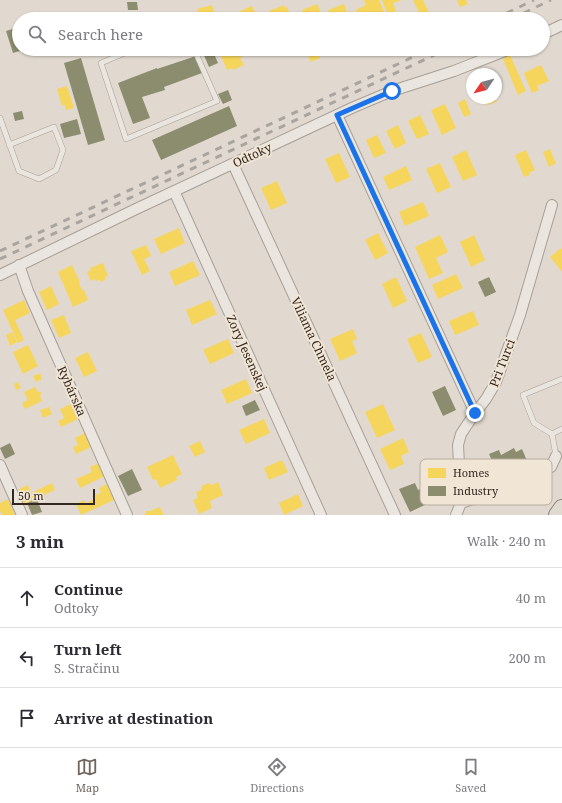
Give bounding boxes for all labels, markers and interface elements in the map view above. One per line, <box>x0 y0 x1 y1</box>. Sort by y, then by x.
search box <box>12 12 550 56</box>
icon: search <box>26 23 48 45</box>
text: Search here <box>58 24 143 44</box>
north arrow <box>466 68 502 104</box>
route start <box>383 82 401 100</box>
street label: Odtoky <box>230 138 274 171</box>
street label: Viliama Chmela <box>287 294 341 384</box>
street label: Zory Jesenskej <box>223 312 271 394</box>
street label: Pri Turci <box>485 336 519 389</box>
street label: Rybárska <box>53 363 91 419</box>
route end <box>466 404 484 422</box>
legend <box>420 459 552 505</box>
text: Homes <box>453 465 489 480</box>
text: Industry <box>453 483 499 498</box>
scale bar <box>12 487 95 506</box>
text: 50 m <box>18 488 44 503</box>
text: 3 min <box>16 530 64 553</box>
text: Walk · 240 m <box>467 532 546 550</box>
text: Continue <box>54 579 123 599</box>
icon: ahead <box>16 587 38 609</box>
text: 40 m <box>516 589 546 607</box>
text: Odtoky <box>54 599 99 617</box>
text: Turn left <box>54 639 122 659</box>
icon: left <box>16 647 38 669</box>
text: 200 m <box>509 649 546 667</box>
text: S. Stračinu <box>54 659 120 677</box>
icon: arrive <box>16 707 38 729</box>
text: Arrive at destination <box>54 708 213 728</box>
tab: Map <box>76 756 99 795</box>
tab: Directions <box>250 756 304 795</box>
tab: Saved <box>455 756 486 795</box>

